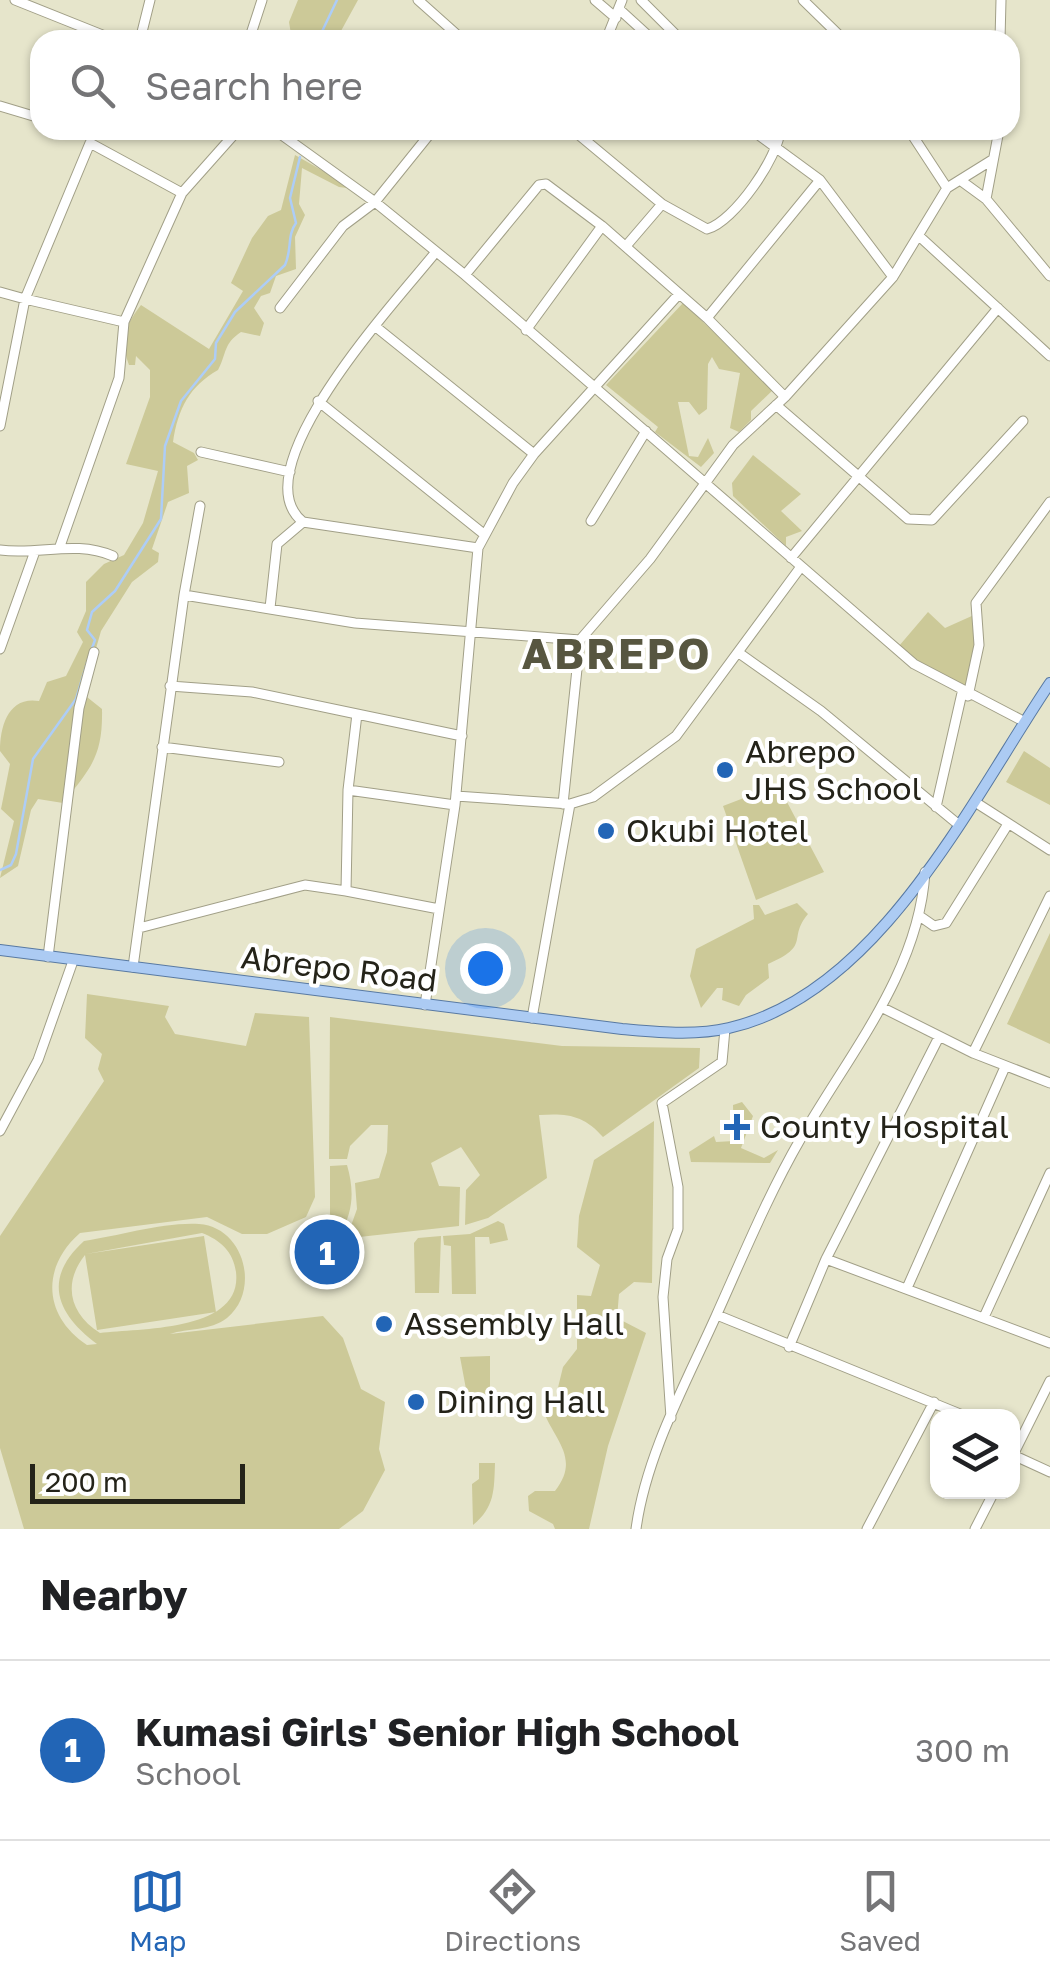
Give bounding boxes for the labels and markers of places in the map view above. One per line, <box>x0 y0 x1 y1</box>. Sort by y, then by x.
place label: Abrepo JHS School <box>745 732 922 807</box>
marker: Abrepo JHS School <box>714 759 736 781</box>
place label: Okubi Hotel <box>626 811 809 849</box>
marker: Okubi Hotel <box>595 820 617 842</box>
place label: County Hospital <box>760 1107 1009 1145</box>
marker: County Hospital <box>724 1114 750 1140</box>
pin: 1 <box>294 1214 360 1290</box>
place label: Assembly Hall <box>404 1304 624 1342</box>
marker: Assembly Hall <box>373 1313 395 1335</box>
place label: Dining Hall <box>436 1382 605 1420</box>
marker: Dining Hall <box>405 1391 427 1413</box>

